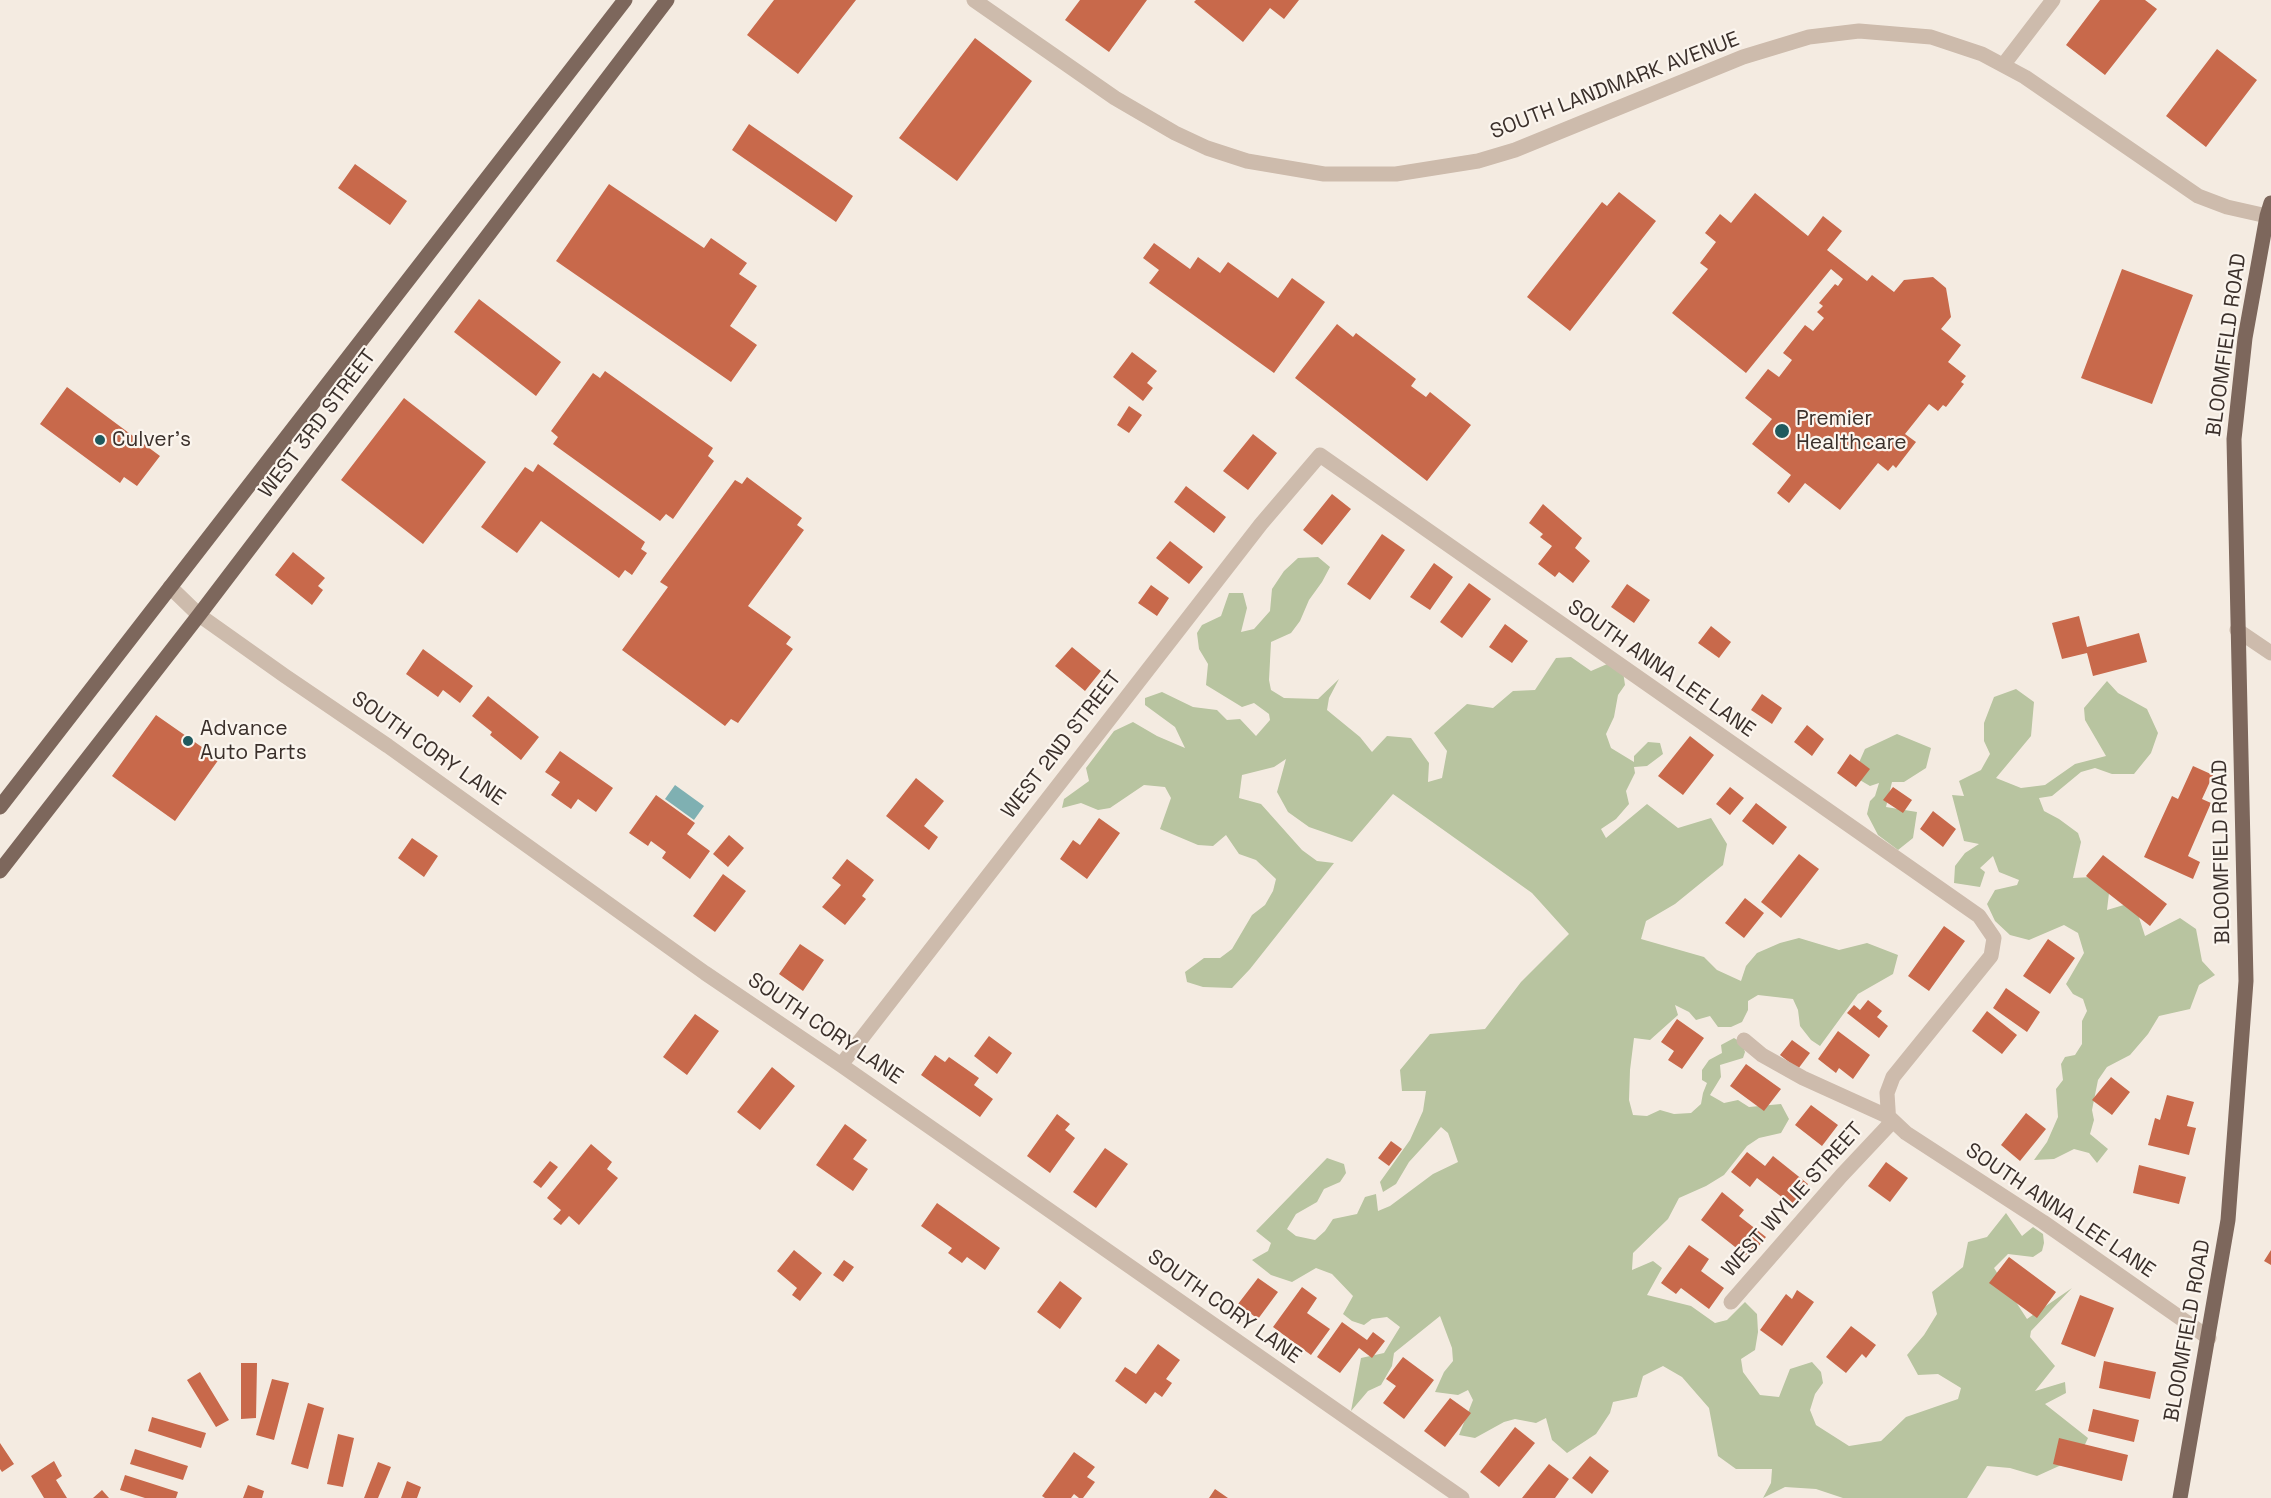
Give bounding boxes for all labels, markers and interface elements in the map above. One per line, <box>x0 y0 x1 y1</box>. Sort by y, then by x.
street label: SOUTH LANDMARK AVENUE <box>1487 27 1743 145</box>
street label: BLOOMFIELD ROAD <box>2202 252 2252 438</box>
street label: WEST 3RD STREET <box>254 345 382 503</box>
place label: Premier Healthcare <box>1796 406 1907 456</box>
marker: Premier Healthcare <box>1773 422 1791 440</box>
place label: Culver's <box>112 427 191 453</box>
marker: Culver's <box>93 433 107 447</box>
street label: SOUTH ANNA LEE LANE <box>1562 595 1760 743</box>
street label: WEST 2ND STREET <box>997 666 1127 824</box>
street label: SOUTH CORY LANE <box>346 687 510 811</box>
place label: Advance Auto Parts <box>200 716 307 766</box>
marker: Advance Auto Parts <box>181 734 195 748</box>
street label: BLOOMFIELD ROAD <box>2208 760 2236 944</box>
street label: SOUTH CORY LANE <box>743 968 907 1090</box>
street label: WEST WYLIE STREET <box>1717 1118 1869 1282</box>
street label: SOUTH ANNA LEE LANE <box>1960 1138 2160 1284</box>
street label: BLOOMFIELD ROAD <box>2160 1238 2216 1424</box>
street label: SOUTH CORY LANE <box>1142 1245 1306 1369</box>

